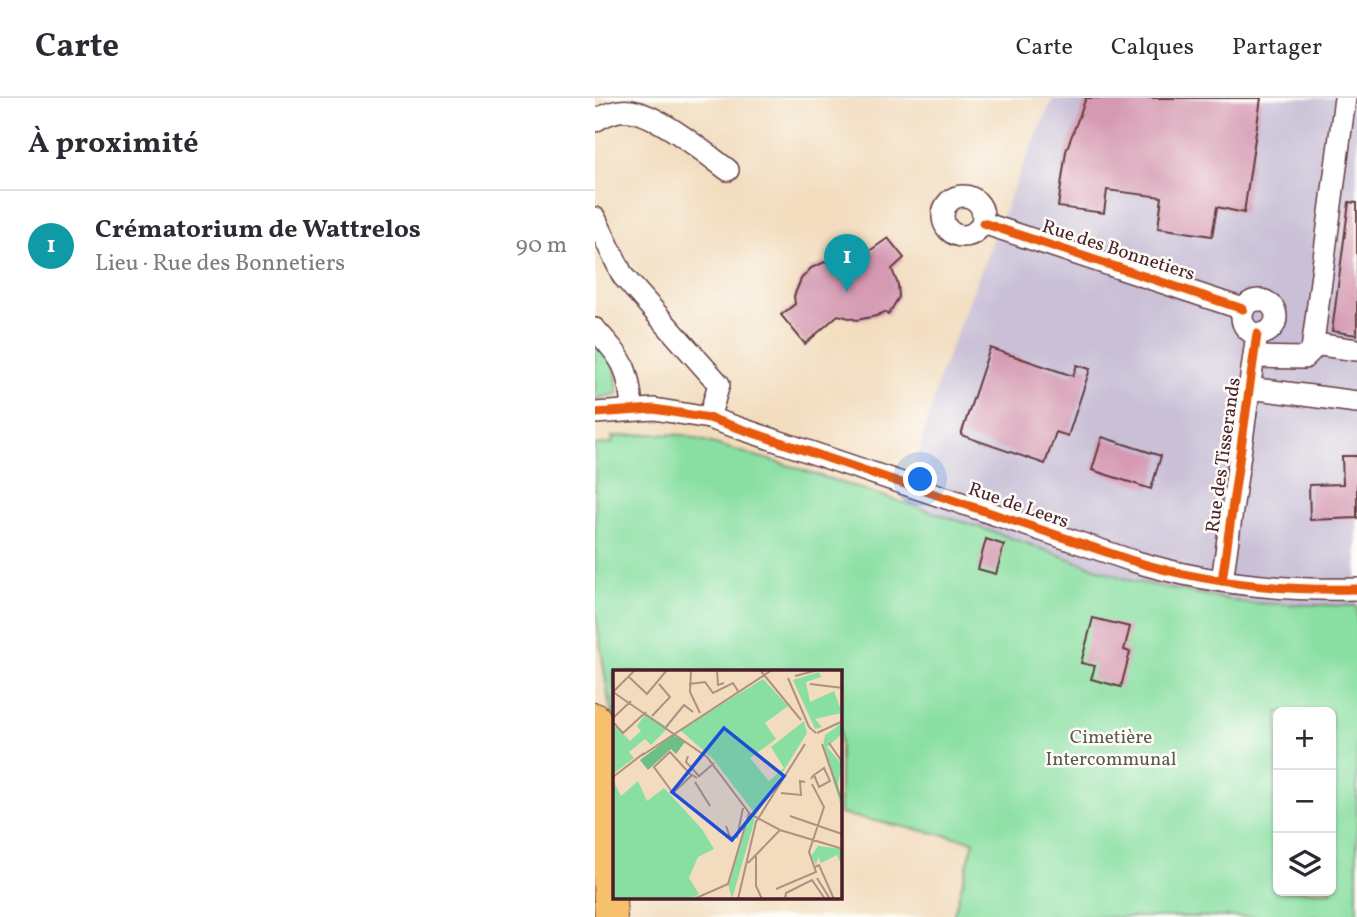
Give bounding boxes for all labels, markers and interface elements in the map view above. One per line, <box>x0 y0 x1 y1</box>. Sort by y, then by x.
text: Carte <box>35 25 119 71</box>
text: Carte <box>1016 31 1073 65</box>
text: Calques <box>1111 31 1194 65</box>
text: Partager <box>1232 31 1322 65</box>
text: À proximité <box>28 123 199 165</box>
text: Crématorium de Wattrelos <box>95 212 421 248</box>
street label: Rue des Bonnetiers <box>1039 214 1198 288</box>
text: 1 <box>46 230 56 262</box>
text: 90 m <box>516 230 567 262</box>
pin: 1 <box>824 234 870 292</box>
text: Lieu · Rue des Bonnetiers <box>95 248 345 280</box>
street label: Rue des Tisserands <box>1200 376 1248 535</box>
your location <box>903 462 937 496</box>
street label: Rue de Leers <box>965 477 1072 535</box>
inset map <box>613 670 842 900</box>
map controls <box>1273 707 1336 896</box>
button: + <box>1273 707 1336 770</box>
park label: Cimetière Intercommunal <box>1046 725 1177 773</box>
button: − <box>1273 770 1336 833</box>
button: layers <box>1273 833 1336 896</box>

